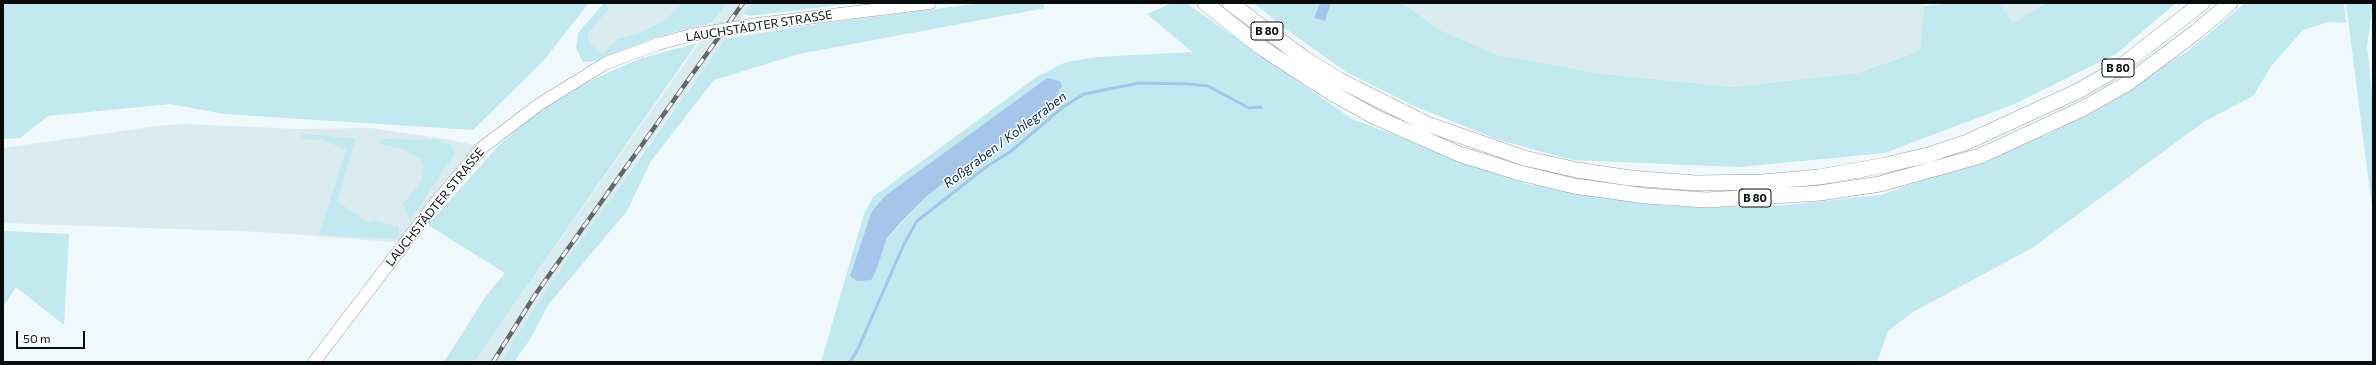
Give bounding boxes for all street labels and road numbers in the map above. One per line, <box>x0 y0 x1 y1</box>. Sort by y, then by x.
street label: LAUCHSTÄDTER STRASSE <box>685 7 833 45</box>
road number: B 80 <box>1251 22 1283 40</box>
road number: B 80 <box>2102 59 2134 77</box>
street label: LAUCHSTÄDTER STRASSE <box>383 145 487 269</box>
road number: B 80 <box>1739 189 1771 207</box>

